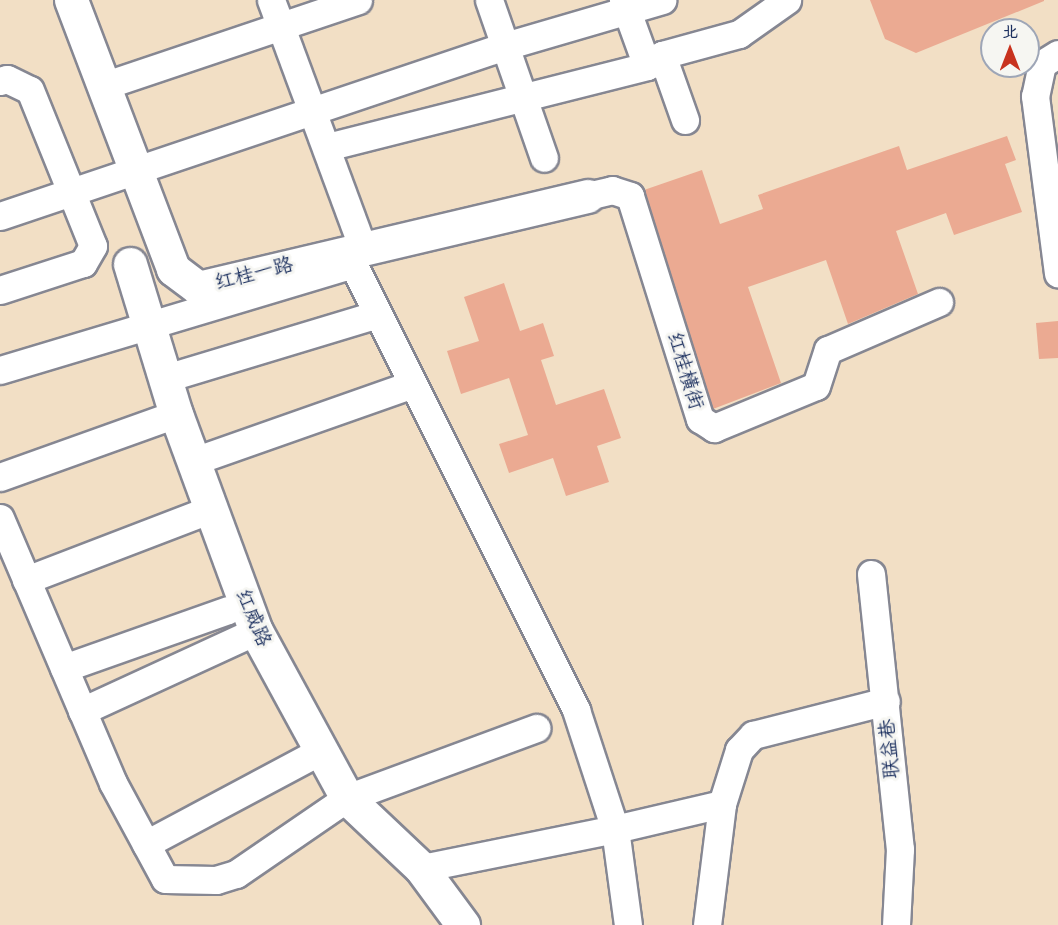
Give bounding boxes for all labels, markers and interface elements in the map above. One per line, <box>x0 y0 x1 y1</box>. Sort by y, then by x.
north arrow <box>980 18 1040 78</box>
text: 北 <box>1002 21 1018 43</box>
street label: 红桂一路 <box>212 253 296 295</box>
street label: 红桂横街 <box>662 329 708 413</box>
street label: 红威路 <box>230 586 276 650</box>
street label: 联益巷 <box>875 718 905 780</box>

